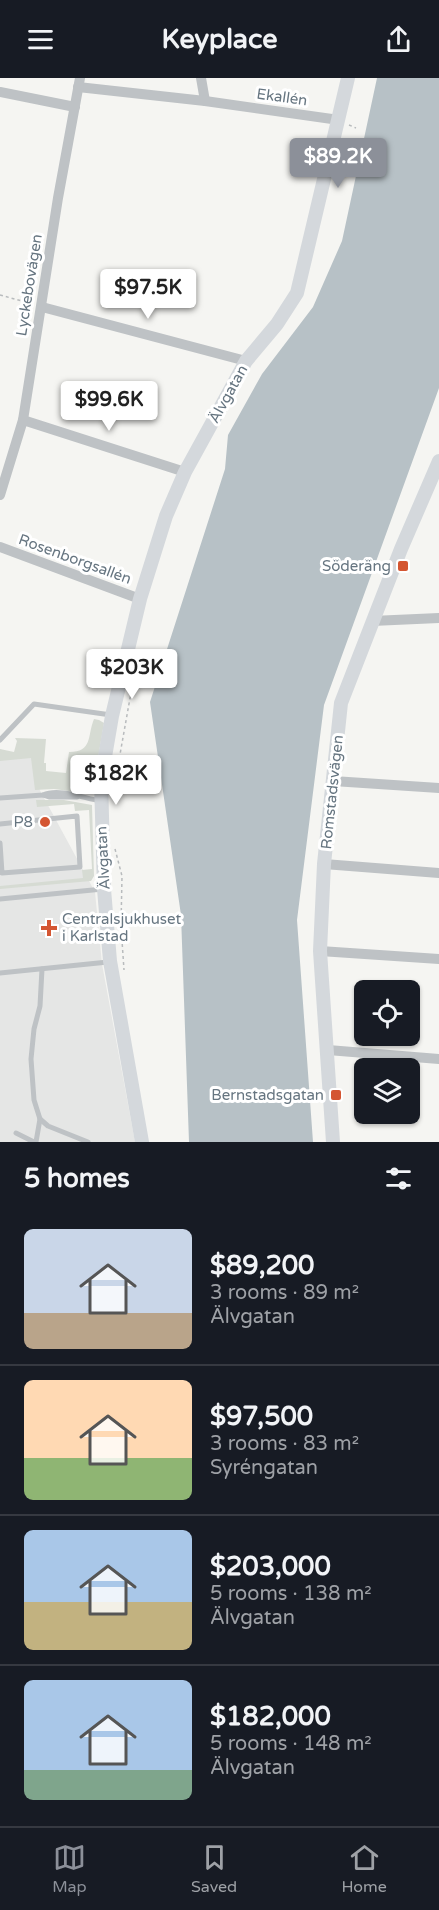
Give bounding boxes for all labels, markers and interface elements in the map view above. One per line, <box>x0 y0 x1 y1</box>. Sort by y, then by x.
icon: menu <box>24 23 57 56</box>
text: Keyplace <box>161 23 278 56</box>
icon: share <box>382 23 415 56</box>
street label: Ekallén <box>255 85 309 109</box>
pin: $89.2K <box>289 138 387 189</box>
text: $89.2K <box>304 145 372 169</box>
street label: Lyckebovägen <box>12 233 46 337</box>
pin: $97.5K <box>99 269 197 320</box>
text: $97.5K <box>114 276 182 300</box>
street label: Älvgatan <box>205 362 251 426</box>
pin: $99.6K <box>60 381 158 432</box>
text: $99.6K <box>75 388 143 412</box>
street label: Rosenborgsallén <box>16 530 134 588</box>
place label: Söderäng <box>322 557 391 575</box>
marker: Söderäng <box>396 559 410 573</box>
pin: $203K <box>90 649 174 700</box>
text: $203K <box>100 656 164 680</box>
street label: Romstadsvägen <box>317 734 347 850</box>
pin: $182K <box>74 755 158 806</box>
text: $182K <box>84 762 148 786</box>
place label: P8 <box>13 813 33 831</box>
marker: P8 <box>38 815 52 829</box>
street label: Älvgatan <box>92 826 114 890</box>
place label: Centralsjukhuset i Karlstad <box>62 910 181 945</box>
marker: Centralsjukhuset i Karlstad <box>40 919 58 937</box>
map controls <box>354 980 420 1124</box>
button: locate <box>354 980 420 1046</box>
button: layers <box>354 1058 420 1124</box>
place label: Bernstadsgatan <box>211 1086 324 1104</box>
marker: Bernstadsgatan <box>329 1088 343 1102</box>
icon: filters <box>382 1162 415 1195</box>
text: 5 homes <box>24 1163 130 1194</box>
text: $89,200 <box>210 1250 314 1281</box>
icon: home <box>72 1253 144 1325</box>
text: 3 rooms · 89 m² <box>210 1281 359 1305</box>
text: Älvgatan <box>210 1305 295 1329</box>
text: $97,500 <box>210 1401 313 1432</box>
icon: home <box>72 1404 144 1476</box>
text: 3 rooms · 83 m² <box>210 1432 359 1456</box>
text: Syréngatan <box>210 1456 318 1480</box>
text: $203,000 <box>210 1551 331 1582</box>
icon: home <box>72 1554 144 1626</box>
text: 5 rooms · 138 m² <box>210 1582 372 1606</box>
text: Älvgatan <box>210 1606 295 1630</box>
text: $182,000 <box>210 1701 331 1732</box>
icon: home <box>72 1704 144 1776</box>
text: 5 rooms · 148 m² <box>210 1732 372 1756</box>
text: Älvgatan <box>210 1756 295 1780</box>
tab: Map <box>52 1841 87 1897</box>
tab: Saved <box>191 1841 237 1897</box>
tab: Home <box>342 1841 387 1897</box>

